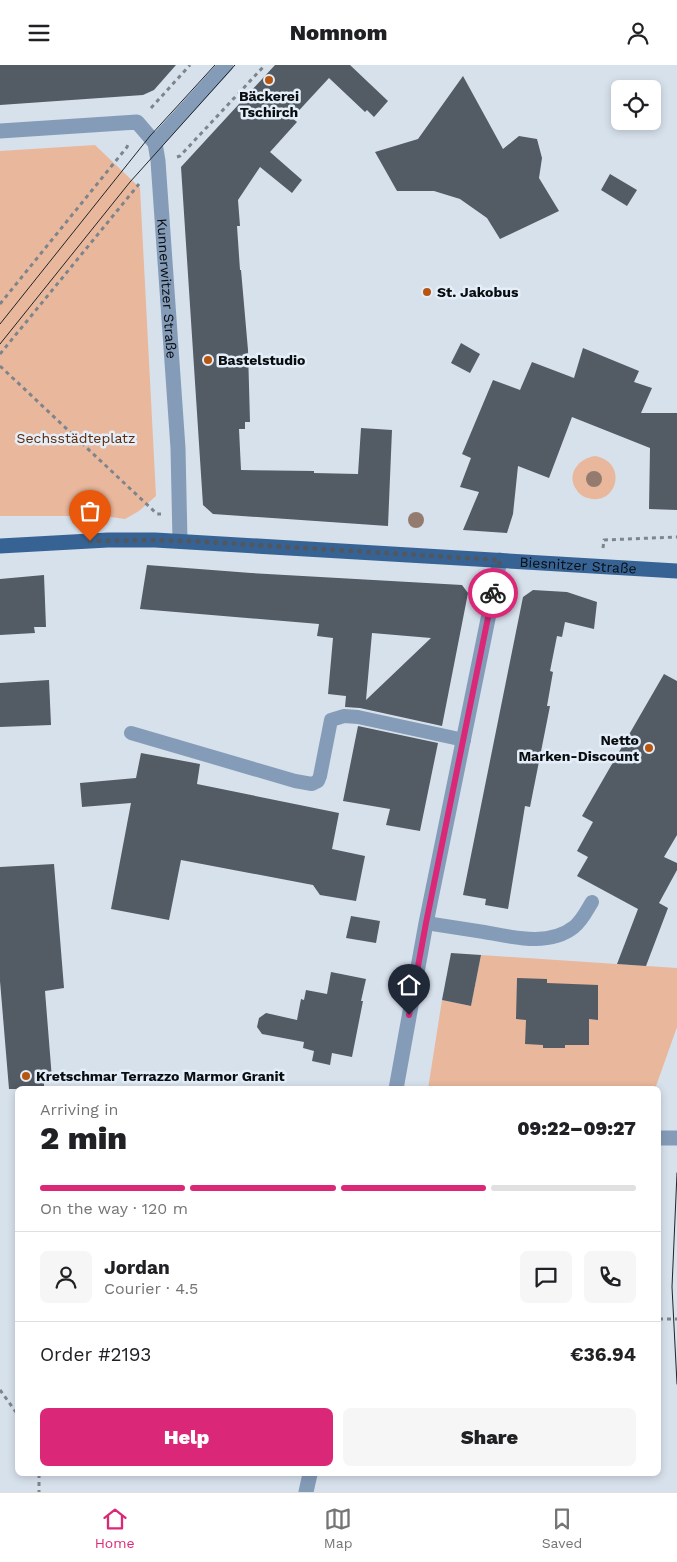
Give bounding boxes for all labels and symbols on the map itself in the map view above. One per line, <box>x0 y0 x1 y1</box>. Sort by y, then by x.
marker: Bäckerei Tschirch <box>263 74 275 86</box>
place label: Bäckerei Tschirch <box>239 88 299 120</box>
street label: Kunnerwitzer Straße <box>154 218 180 359</box>
place label: St. Jakobus <box>437 284 519 300</box>
marker: St. Jakobus <box>421 286 433 298</box>
place label: Bastelstudio <box>218 352 305 368</box>
marker: Bastelstudio <box>202 354 214 366</box>
park label: Sechsstädteplatz <box>17 430 135 446</box>
pin <box>69 490 111 541</box>
street label: Biesnitzer Straße <box>519 554 637 577</box>
courier <box>468 568 518 618</box>
place label: Netto Marken-Discount <box>518 732 639 764</box>
marker: Netto Marken-Discount <box>643 742 655 754</box>
pin <box>388 964 430 1015</box>
place label: Kretschmar Terrazzo Marmor Granit <box>36 1068 285 1084</box>
marker: Kretschmar Terrazzo Marmor Granit <box>20 1070 32 1082</box>

